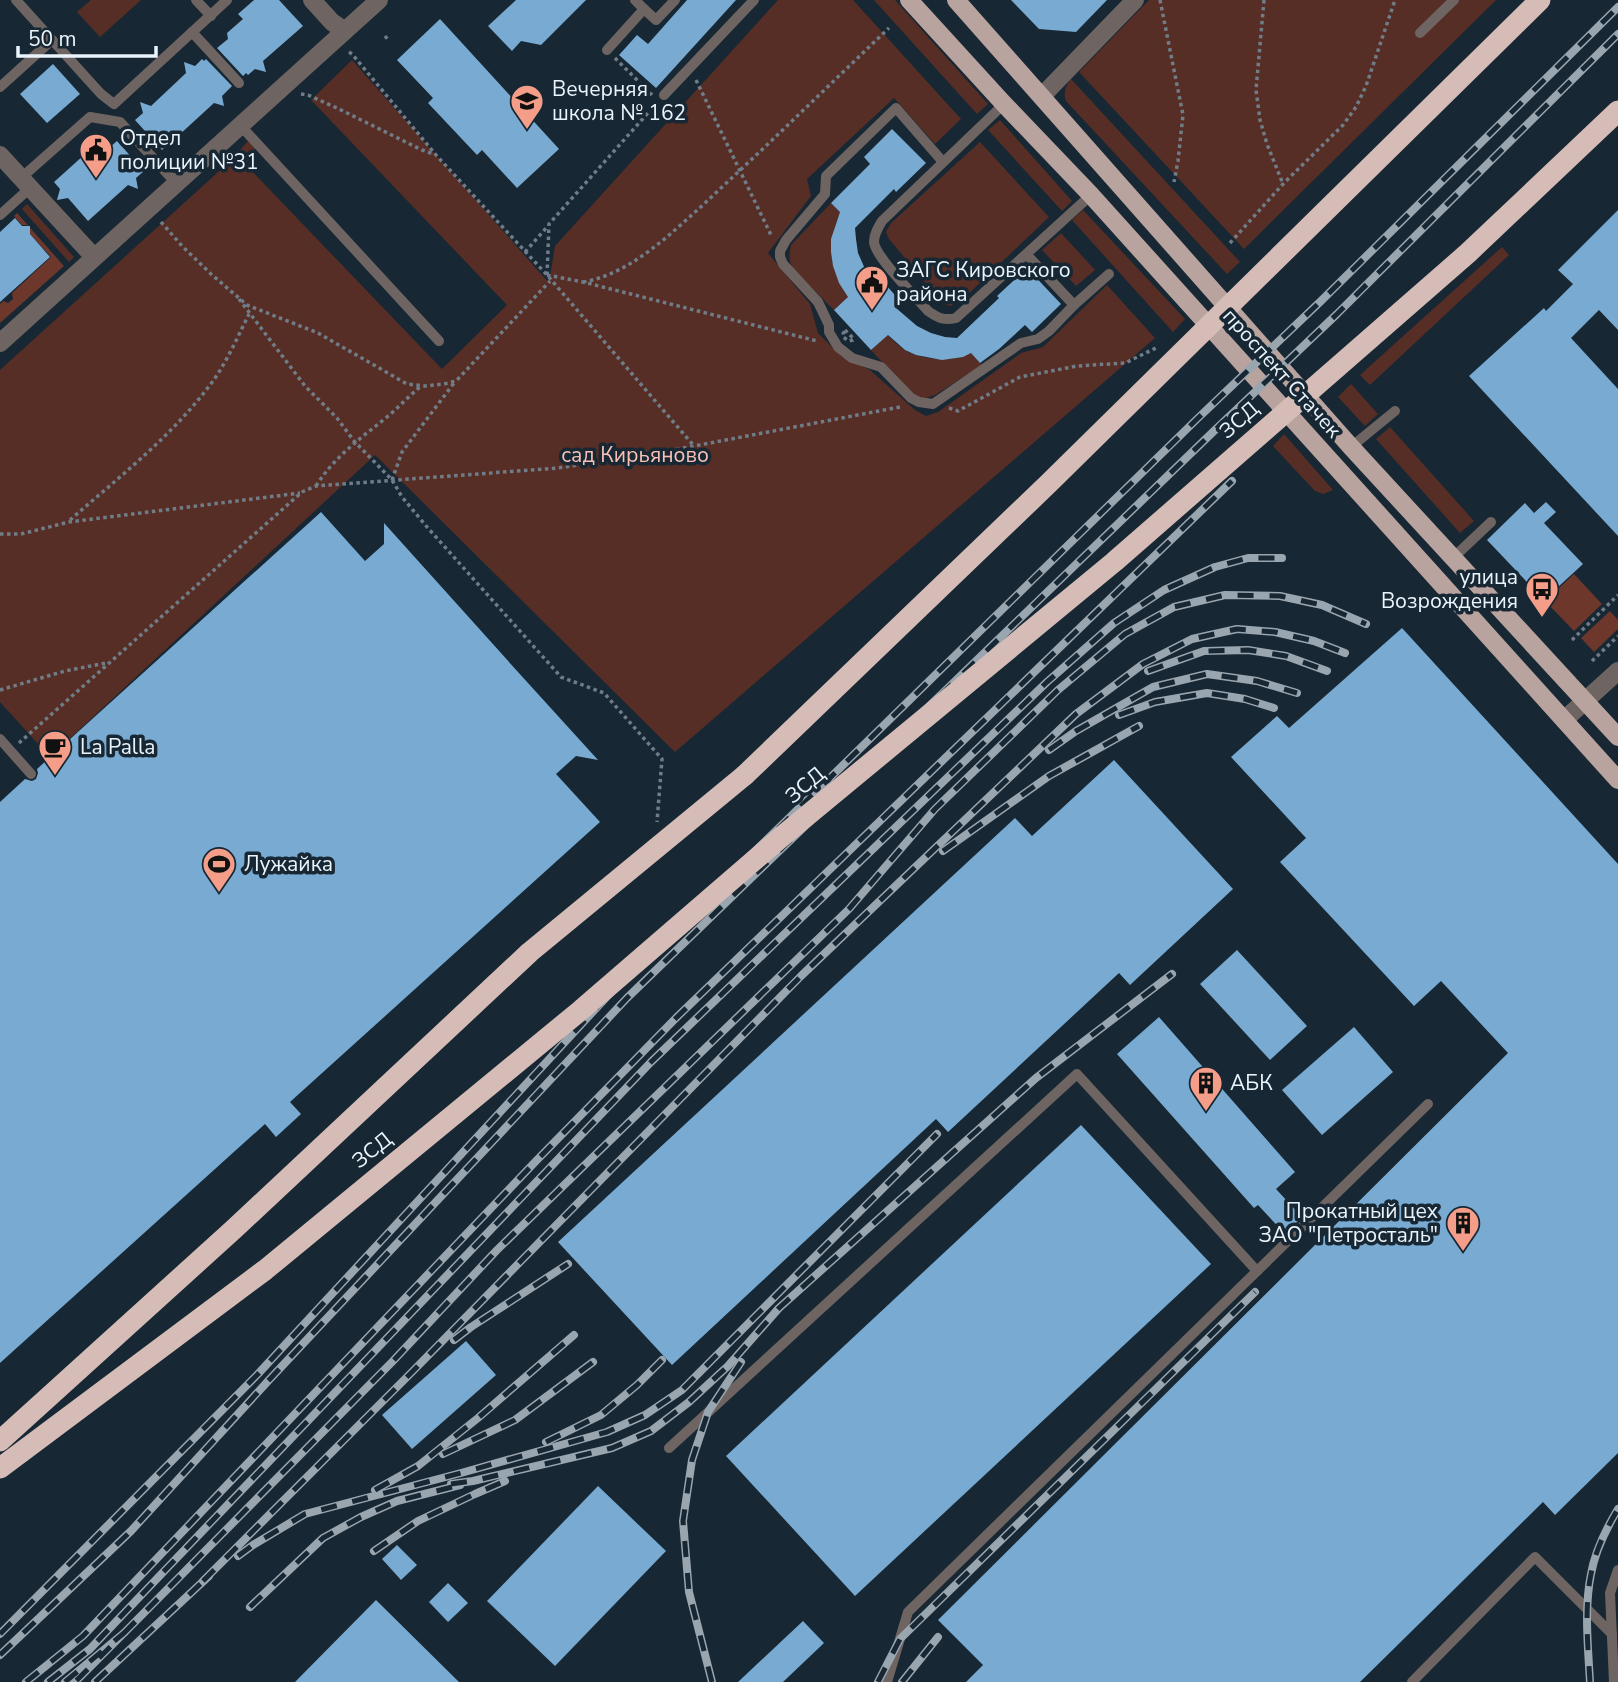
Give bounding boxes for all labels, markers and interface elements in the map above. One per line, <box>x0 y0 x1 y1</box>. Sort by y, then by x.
scale bar <box>18 14 156 58</box>
text: 50 m <box>28 25 77 53</box>
place label: Вечерняя школа № 162 <box>552 75 686 127</box>
school or university icon: Вечерняя школа № 162 <box>508 82 546 131</box>
place label: Отдел полиции №31 <box>120 124 259 176</box>
public building icon: Отдел полиции №31 <box>77 131 115 180</box>
place label: ЗАГС Кировского района <box>896 256 1071 308</box>
public building icon: ЗАГС Кировского района <box>853 263 891 312</box>
street label: проспект Стачек <box>1216 302 1348 444</box>
street label: ЗСД <box>1213 395 1265 445</box>
park label: сад Кирьяново <box>561 441 709 469</box>
place label: улица Возрождения <box>1381 563 1518 615</box>
bus stop icon: улица Возрождения <box>1523 570 1561 619</box>
cafe icon: La Palla <box>36 728 74 777</box>
place label: La Palla <box>80 733 155 761</box>
street label: ЗСД <box>779 760 831 810</box>
sports icon: Лужайка <box>200 845 238 894</box>
place label: Лужайка <box>244 850 333 878</box>
building icon: АБК <box>1187 1064 1225 1113</box>
place label: АБК <box>1230 1069 1273 1097</box>
street label: ЗСД <box>346 1125 398 1175</box>
place label: Прокатный цех ЗАО "Петросталь" <box>1258 1197 1438 1249</box>
building icon: Прокатный цех ЗАО "Петросталь" <box>1444 1204 1482 1253</box>

